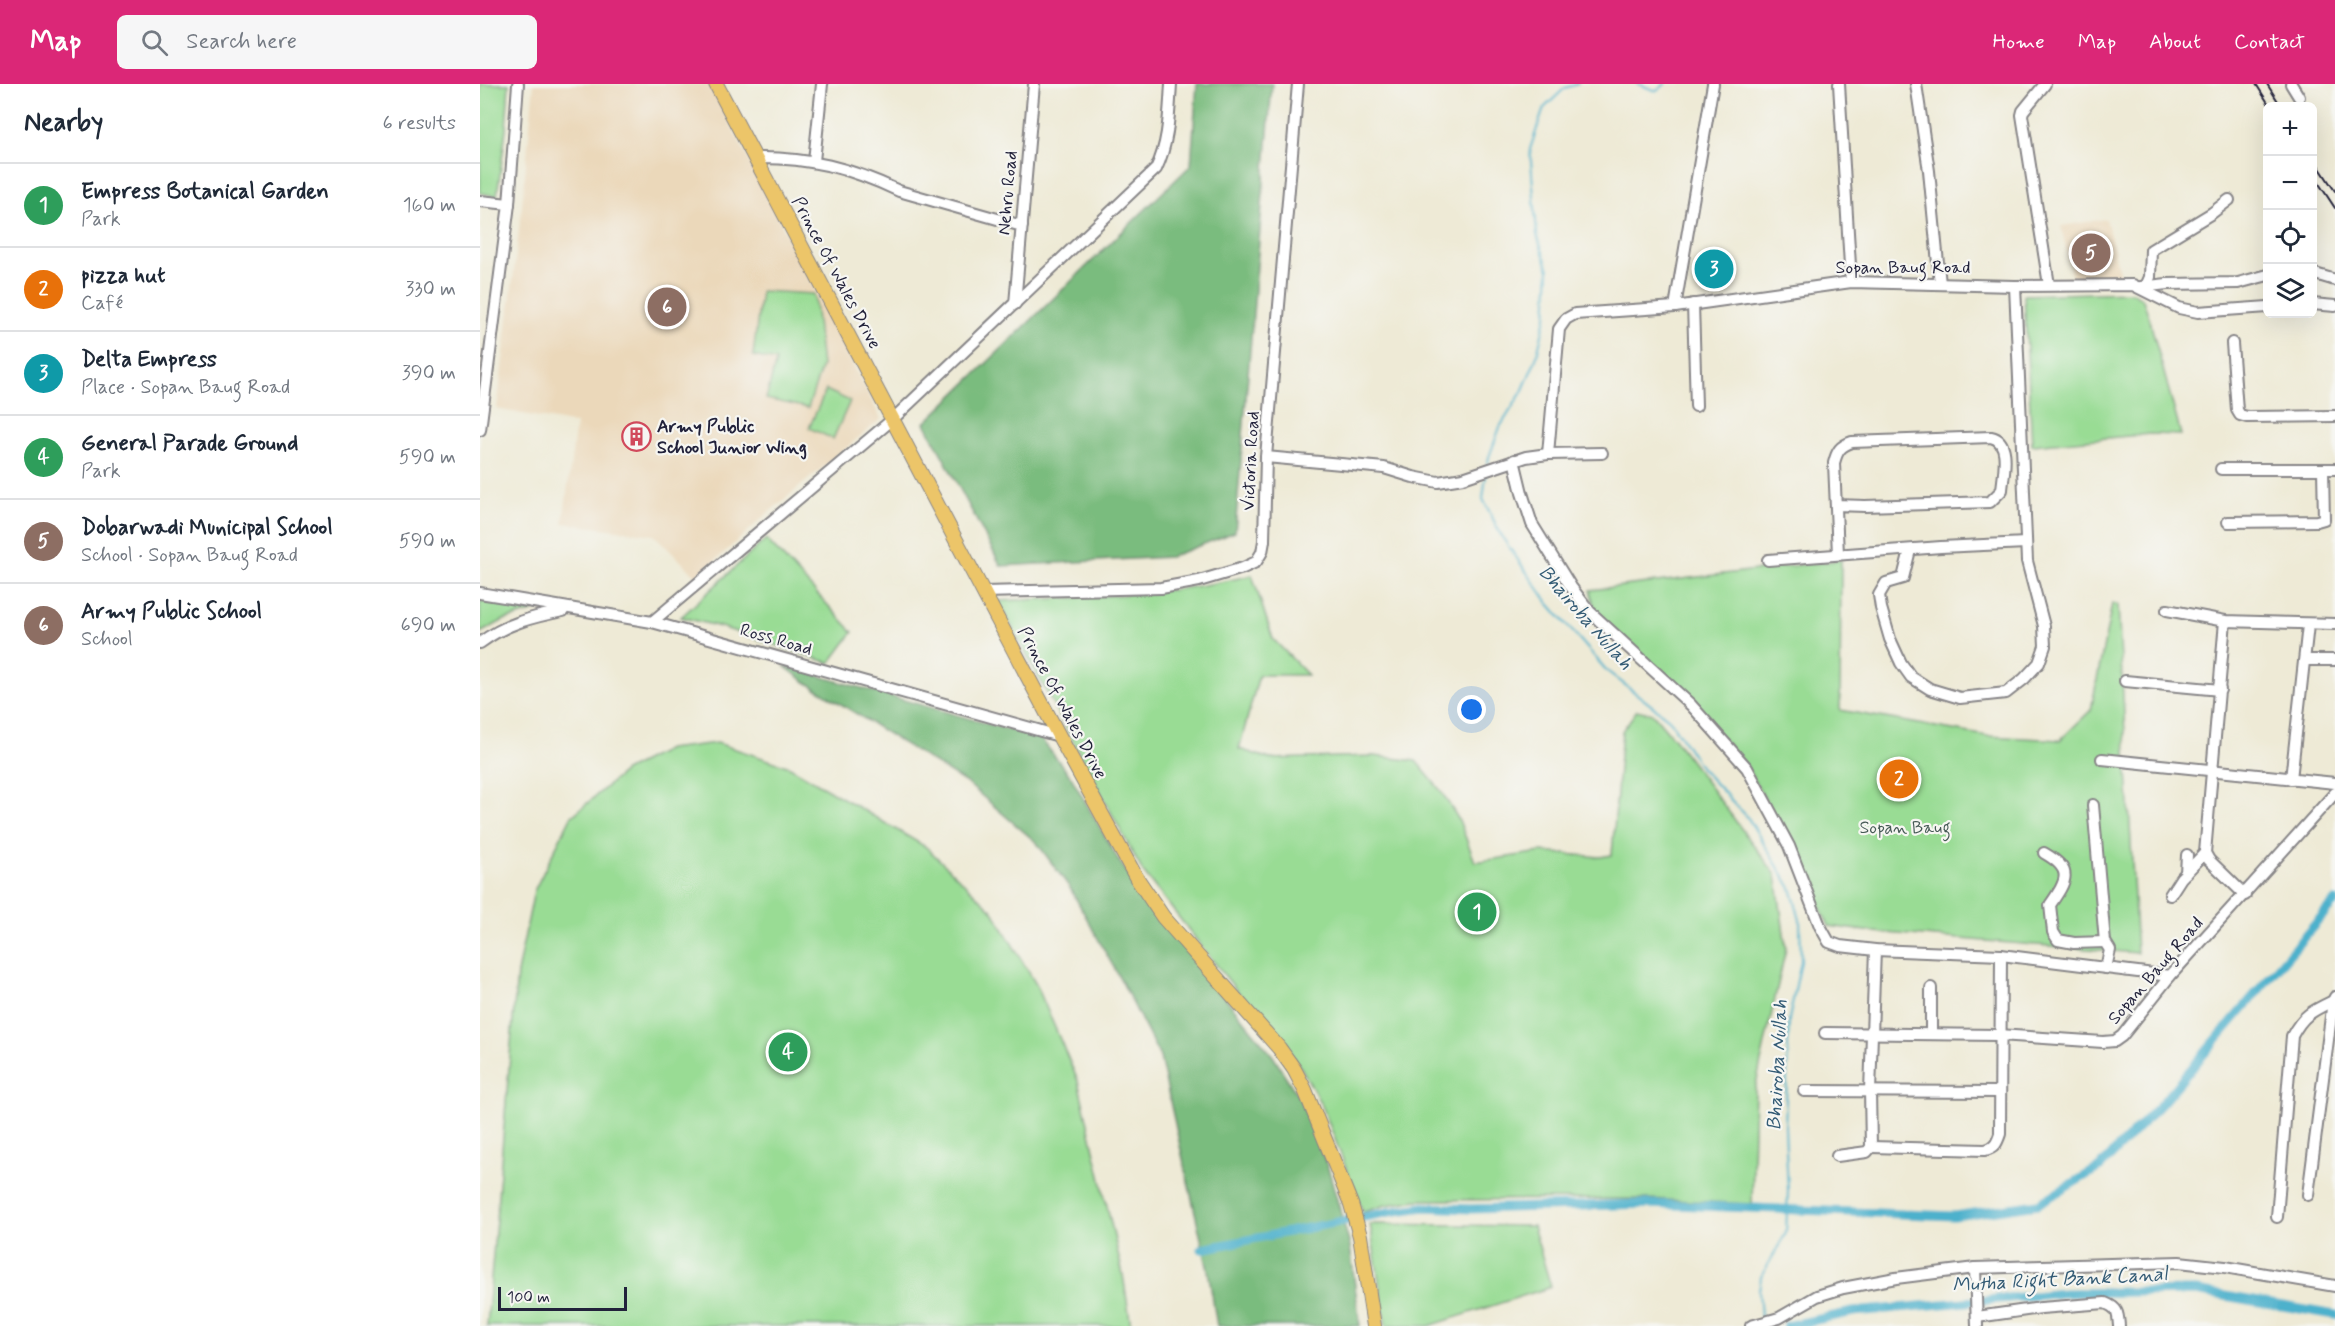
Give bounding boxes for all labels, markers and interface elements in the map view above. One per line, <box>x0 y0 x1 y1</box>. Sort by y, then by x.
search box <box>117 15 537 69</box>
text: Map <box>30 24 81 61</box>
icon: search <box>138 26 171 59</box>
text: Search here <box>186 28 297 56</box>
text: Home <box>1993 28 2045 56</box>
text: Map <box>2078 28 2116 56</box>
text: About <box>2149 28 2201 56</box>
text: Contact <box>2234 28 2305 56</box>
map controls <box>2263 102 2317 318</box>
button: + <box>2263 102 2317 156</box>
text: Nearby <box>24 106 103 140</box>
text: 6 results <box>383 110 456 137</box>
street label: Nehru Road <box>992 150 1024 236</box>
button: − <box>2263 156 2317 210</box>
text: Empress Botanical Garden <box>81 178 329 206</box>
text: 1 <box>39 192 48 219</box>
text: 160 m <box>403 192 456 219</box>
street label: Prince Of Wales Drive <box>786 192 886 354</box>
text: Park <box>81 206 121 233</box>
button: locate <box>2263 210 2317 264</box>
pin: 5 <box>2072 230 2110 276</box>
pin: 3 <box>1694 246 1734 291</box>
street label: Sopan Baug Road <box>1836 256 1970 282</box>
text: pizza hut <box>81 262 166 290</box>
button: layers <box>2263 264 2317 318</box>
text: 2 <box>39 276 48 303</box>
text: 330 m <box>405 276 456 303</box>
pin: 6 <box>648 284 687 330</box>
text: Café <box>81 290 123 317</box>
text: Delta Empress <box>81 346 217 374</box>
text: 3 <box>39 360 48 387</box>
text: 390 m <box>402 360 456 387</box>
text: Place · Sopan Baug Road <box>81 374 290 401</box>
street label: Victoria Road <box>1236 411 1266 511</box>
place label: Army Public School Junior Wing <box>657 415 807 460</box>
building icon: Army Public School Junior Wing <box>620 421 652 453</box>
text: General Parade Ground <box>81 430 298 458</box>
text: 4 <box>38 444 49 471</box>
text: 590 m <box>399 444 456 471</box>
text: Park <box>81 458 121 485</box>
text: Dobarwadi Municipal School <box>81 514 333 542</box>
text: 5 <box>38 528 50 555</box>
text: 590 m <box>399 528 456 555</box>
text: School · Sopan Baug Road <box>81 542 298 569</box>
water label: Bhairoba Nullah <box>1532 560 1638 676</box>
text: Army Public School <box>81 598 262 626</box>
text: 6 <box>38 612 49 639</box>
text: 690 m <box>401 612 456 639</box>
street label: Ross Road <box>737 618 815 662</box>
street label: Prince Of Wales Drive <box>1012 622 1112 784</box>
text: School <box>81 626 133 653</box>
your location <box>1457 695 1486 724</box>
pin: 2 <box>1880 756 1918 802</box>
park label: Sopan Baug <box>1859 816 1951 842</box>
pin: 1 <box>1458 890 1496 934</box>
street label: Sopan Baug Road <box>2103 912 2211 1031</box>
water label: Bhairoba Nullah <box>1761 999 1795 1131</box>
pin: 4 <box>768 1030 808 1074</box>
water label: Mutha Right Bank Canal <box>1952 1261 2170 1301</box>
scale bar <box>498 1284 627 1312</box>
text: 100 m <box>507 1287 550 1308</box>

